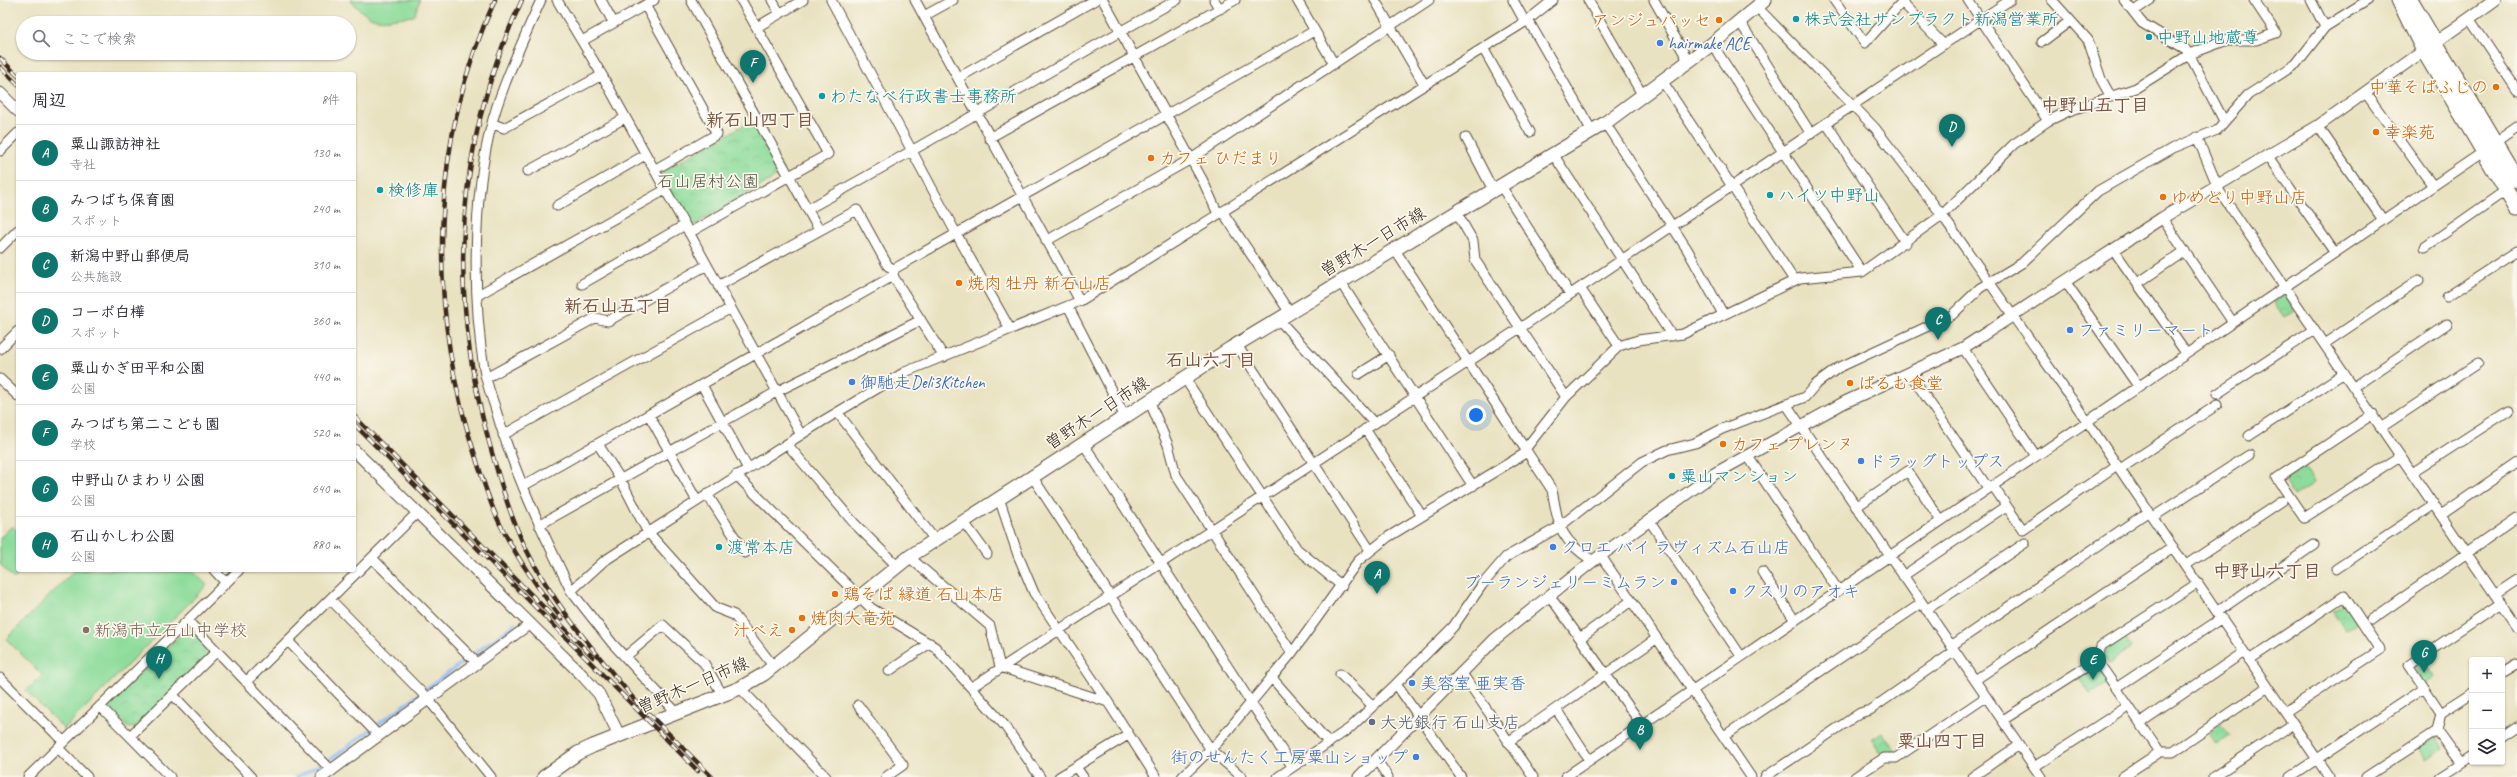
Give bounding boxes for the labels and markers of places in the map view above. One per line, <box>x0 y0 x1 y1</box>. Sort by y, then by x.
place label: 株式会社サンプラクト新潟営業所 <box>1804 9 2059 30</box>
place label: アンジュパッセ <box>1592 10 1711 31</box>
marker: 株式会社サンプラクト新潟営業所 <box>1791 14 1801 24</box>
marker: アンジュパッセ <box>1714 15 1724 25</box>
place label: 中野山地蔵尊 <box>2157 27 2259 48</box>
marker: 中野山地蔵尊 <box>2144 32 2154 42</box>
place label: hairmake ACE <box>1668 33 1753 54</box>
marker: hairmake ACE <box>1655 38 1665 48</box>
pin: F <box>740 50 766 83</box>
place label: 中華そばふじの <box>2369 77 2488 98</box>
marker: 中華そばふじの <box>2491 82 2501 92</box>
place label: わたなべ行政書士事務所 <box>830 86 1017 107</box>
marker: わたなべ行政書士事務所 <box>817 91 827 101</box>
pin: D <box>1939 114 1965 147</box>
place label: 幸楽苑 <box>2384 122 2435 143</box>
marker: 幸楽苑 <box>2371 127 2381 137</box>
place label: カフェ ひだまり <box>1159 148 1282 169</box>
marker: カフェ ひだまり <box>1146 153 1156 163</box>
place label: 検修庫 <box>388 180 439 201</box>
marker: 検修庫 <box>375 185 385 195</box>
place label: ハイツ中野山 <box>1778 185 1880 206</box>
place label: ゆめどり中野山店 <box>2171 187 2307 208</box>
marker: ハイツ中野山 <box>1765 190 1775 200</box>
marker: ゆめどり中野山店 <box>2158 192 2168 202</box>
place label: 焼肉 牡丹 新石山店 <box>967 273 1111 294</box>
marker: 焼肉 牡丹 新石山店 <box>954 278 964 288</box>
pin: C <box>1925 307 1951 340</box>
place label: ファミリーマート <box>2078 320 2214 341</box>
marker: ファミリーマート <box>2065 325 2075 335</box>
place label: 御馳走Deli3Kitchen <box>860 372 986 393</box>
place label: ばるむ食堂 <box>1858 373 1943 394</box>
marker: 御馳走Deli3Kitchen <box>847 377 857 387</box>
marker: ばるむ食堂 <box>1845 378 1855 388</box>
place label: カフェ プレンヌ <box>1731 434 1853 455</box>
marker: カフェ プレンヌ <box>1718 439 1728 449</box>
place label: ドラッグトップス <box>1869 451 2004 472</box>
marker: ドラッグトップス <box>1856 456 1866 466</box>
place label: 粟山マンション <box>1680 466 1798 487</box>
marker: 粟山マンション <box>1667 471 1677 481</box>
place label: 渡常本店 <box>727 537 795 558</box>
place label: クロエ バイ ラヴィズム石山店 <box>1561 537 1790 558</box>
marker: 渡常本店 <box>714 542 724 552</box>
marker: クロエ バイ ラヴィズム石山店 <box>1548 542 1558 552</box>
pin: A <box>1364 561 1390 594</box>
place label: ブーランジェリーミムラン <box>1463 572 1666 593</box>
marker: ブーランジェリーミムラン <box>1669 577 1679 587</box>
place label: クスリのアオキ <box>1741 581 1860 602</box>
place label: 鶏そば 縁道 石山本店 <box>843 584 1004 605</box>
marker: クスリのアオキ <box>1728 586 1738 596</box>
marker: 鶏そば 縁道 石山本店 <box>830 589 840 599</box>
place label: 焼肉大竜苑 <box>810 608 895 629</box>
marker: 焼肉大竜苑 <box>797 613 807 623</box>
place label: 新潟市立石山中学校 <box>94 620 247 641</box>
place label: 汁べえ <box>733 620 784 641</box>
marker: 新潟市立石山中学校 <box>81 625 91 635</box>
marker: 汁べえ <box>787 625 797 635</box>
pin: G <box>2411 640 2437 673</box>
pin: H <box>146 646 172 679</box>
pin: E <box>2080 647 2106 680</box>
place label: 美容室 亜実香 <box>1420 673 1526 694</box>
marker: 美容室 亜実香 <box>1407 678 1417 688</box>
place label: 大光銀行 石山支店 <box>1380 712 1520 733</box>
marker: 大光銀行 石山支店 <box>1367 717 1377 727</box>
pin: B <box>1627 717 1653 750</box>
place label: 街のせんたく工房粟山ショップ <box>1171 747 1408 768</box>
marker: 街のせんたく工房粟山ショップ <box>1411 752 1421 762</box>

